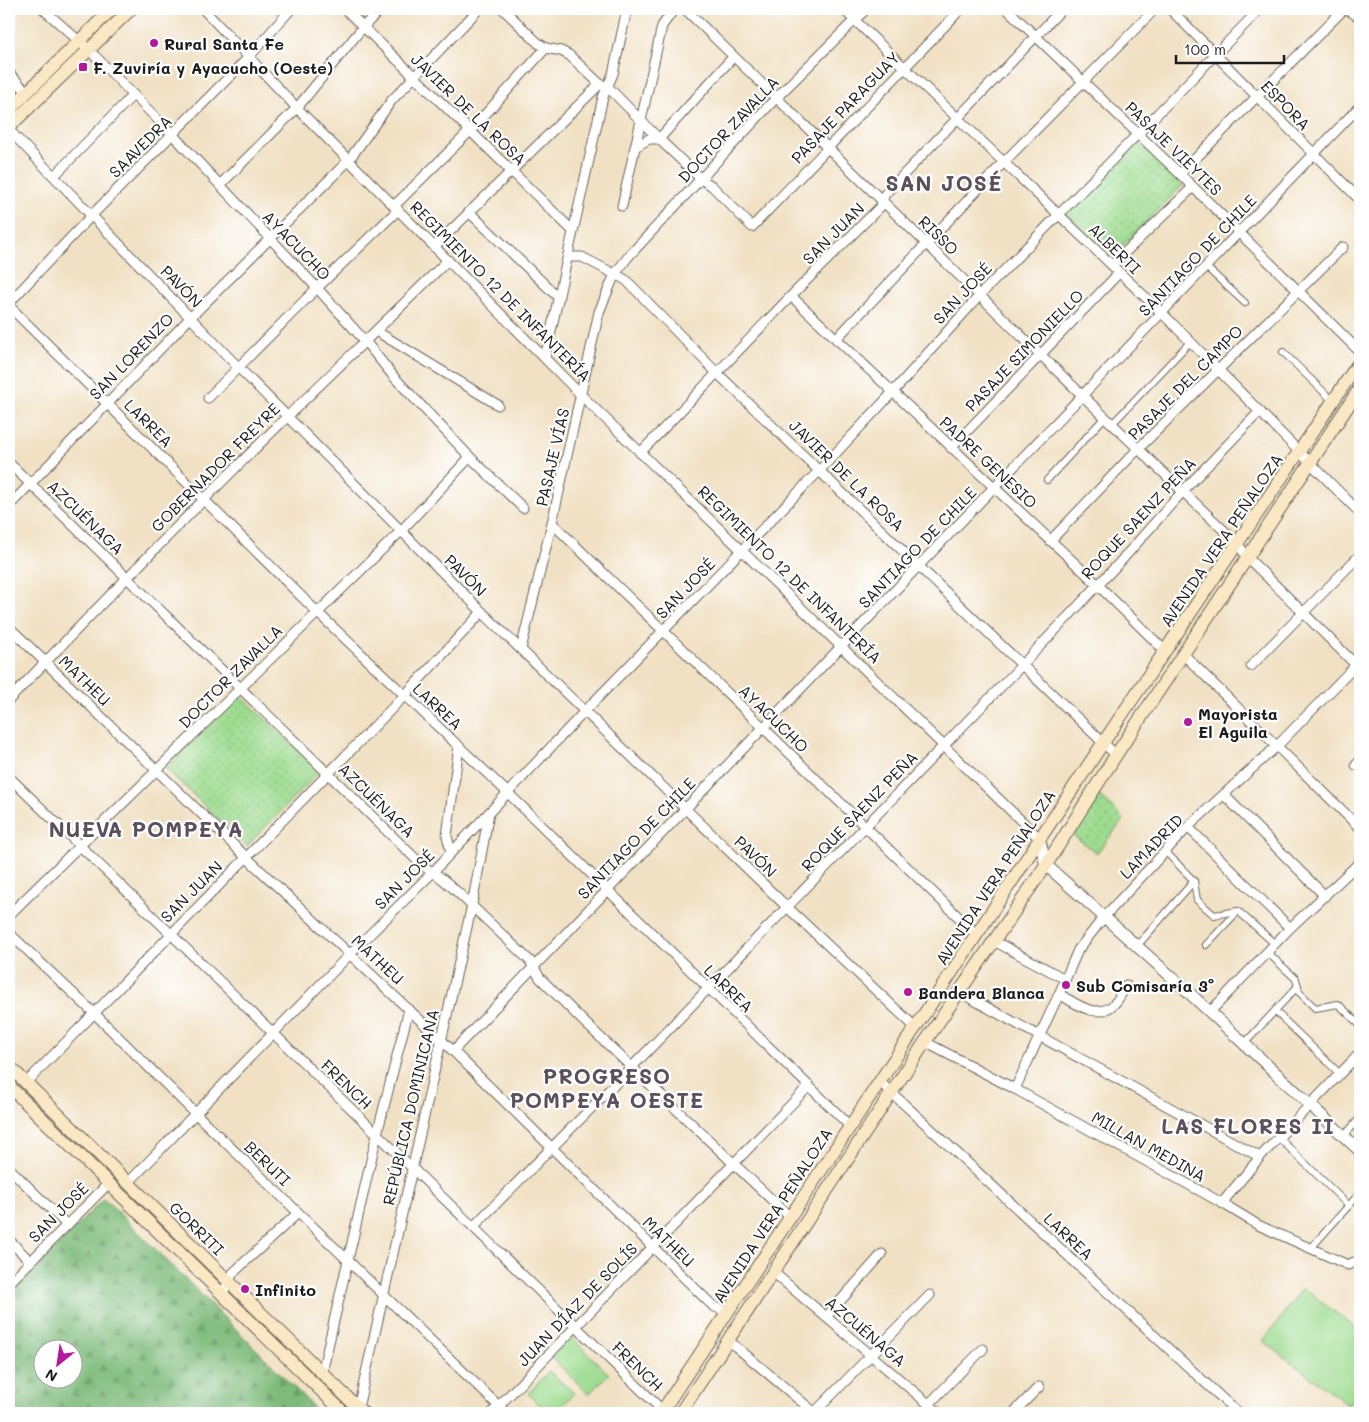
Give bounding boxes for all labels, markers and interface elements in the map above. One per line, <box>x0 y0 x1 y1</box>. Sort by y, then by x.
scale bar <box>1176 32 1284 64</box>
place label: Rural Santa Fe <box>164 33 284 54</box>
marker: Rural Santa Fe <box>148 37 160 49</box>
text: 100 m <box>1184 39 1226 59</box>
street label: PASAJE PARAGUAY <box>786 47 904 167</box>
street label: JAVIER DE LA ROSA <box>407 49 531 169</box>
place label: F. Zuviría y Ayacucho (Oeste) <box>93 57 333 78</box>
marker: F. Zuviría y Ayacucho (Oeste) <box>77 61 89 73</box>
street label: DOCTOR ZAVALLA <box>673 71 783 187</box>
street label: ESPORA <box>1257 75 1315 135</box>
street label: PASAJE VIEYTES <box>1121 96 1227 200</box>
street label: SAAVEDRA <box>104 110 176 182</box>
district label: SAN JOSÉ <box>886 169 1002 196</box>
street label: SANTIAGO DE CHILE <box>1133 190 1261 320</box>
street label: REGIMIENTO 12 DE INFANTERÍA <box>406 196 596 386</box>
street label: SAN JUAN <box>798 198 868 268</box>
street label: AYACUCHO <box>258 206 336 284</box>
street label: RISSO <box>914 211 964 259</box>
street label: ALBERTI <box>1084 218 1146 278</box>
street label: SAN JOSÉ <box>928 258 996 328</box>
street label: PAVÓN <box>157 260 207 312</box>
street label: PASAJE SIMONIELLO <box>960 285 1088 415</box>
street label: SAN LORENZO <box>84 308 178 404</box>
street label: PASAJE DEL CAMPO <box>1123 320 1247 444</box>
street label: LARREA <box>120 394 178 452</box>
street label: GOBERNADOR FREYRE <box>146 398 284 536</box>
street label: PASAJE VÍAS <box>531 406 573 508</box>
street label: PADRE GENESIO <box>936 411 1042 513</box>
street label: JAVIER DE LA ROSA <box>785 415 909 535</box>
street label: AVENIDA VERA PEÑALOZA <box>1155 449 1287 631</box>
street label: ROQUE SAENZ PEÑA <box>1076 453 1200 583</box>
street label: AZCUÉNAGA <box>43 475 129 559</box>
street label: REGIMIENTO 12 DE INFANTERÍA <box>694 480 886 668</box>
street label: SANTIAGO DE CHILE <box>853 482 981 612</box>
street label: PAVÓN <box>440 549 492 601</box>
street label: SAN JOSÉ <box>651 553 719 623</box>
street label: DOCTOR ZAVALLA <box>174 620 286 732</box>
street label: MATHEU <box>55 650 115 710</box>
street label: LARREA <box>409 678 467 734</box>
street label: AYACUCHO <box>735 679 813 757</box>
place label: Mayorista El Aguila <box>1198 703 1278 742</box>
marker: Mayorista El Aguila <box>1182 716 1194 728</box>
street label: ROQUE SAENZ PEÑA <box>796 746 922 876</box>
street label: AZCUÉNAGA <box>334 758 420 842</box>
street label: SANTIAGO DE CHILE <box>572 773 700 903</box>
street label: AVENIDA VERA PEÑALOZA <box>930 785 1060 969</box>
street label: LAMADRID <box>1115 809 1187 883</box>
district label: NUEVA POMPEYA <box>49 815 243 842</box>
street label: PAVÓN <box>730 831 782 881</box>
street label: SAN JOSÉ <box>369 844 439 914</box>
street label: SAN JUAN <box>156 856 226 926</box>
street label: MATHEU <box>347 930 409 988</box>
street label: LARREA <box>700 960 758 1016</box>
place label: Sub Comisaría 3° <box>1076 975 1214 996</box>
marker: Sub Comisaría 3° <box>1060 979 1072 991</box>
place label: Bandera Blanca <box>918 982 1045 1003</box>
marker: Bandera Blanca <box>902 986 914 998</box>
street label: REPÚBLICA DOMINICANA <box>377 1007 443 1207</box>
street label: FRENCH <box>317 1055 377 1113</box>
district label: PROGRESO POMPEYA OESTE <box>510 1062 704 1113</box>
street label: MILLAN MEDINA <box>1088 1106 1210 1186</box>
district label: LAS FLORES II <box>1161 1112 1335 1139</box>
street label: AVENIDA VERA PEÑALOZA <box>707 1123 837 1307</box>
street label: BERUTI <box>241 1136 295 1190</box>
street label: SAN JOSÉ <box>23 1177 93 1247</box>
street label: GORRITI <box>165 1197 229 1259</box>
street label: LARREA <box>1040 1208 1098 1264</box>
street label: MATHEU <box>639 1211 699 1271</box>
street label: JUAN DÍAZ DE SOLÍS <box>513 1238 641 1370</box>
place label: Infinito <box>255 1279 316 1300</box>
marker: Infinito <box>239 1283 251 1295</box>
street label: AZCUÉNAGA <box>821 1291 911 1371</box>
street label: FRENCH <box>608 1337 668 1395</box>
north arrow <box>32 1340 82 1390</box>
text: N <box>42 1365 61 1387</box>

